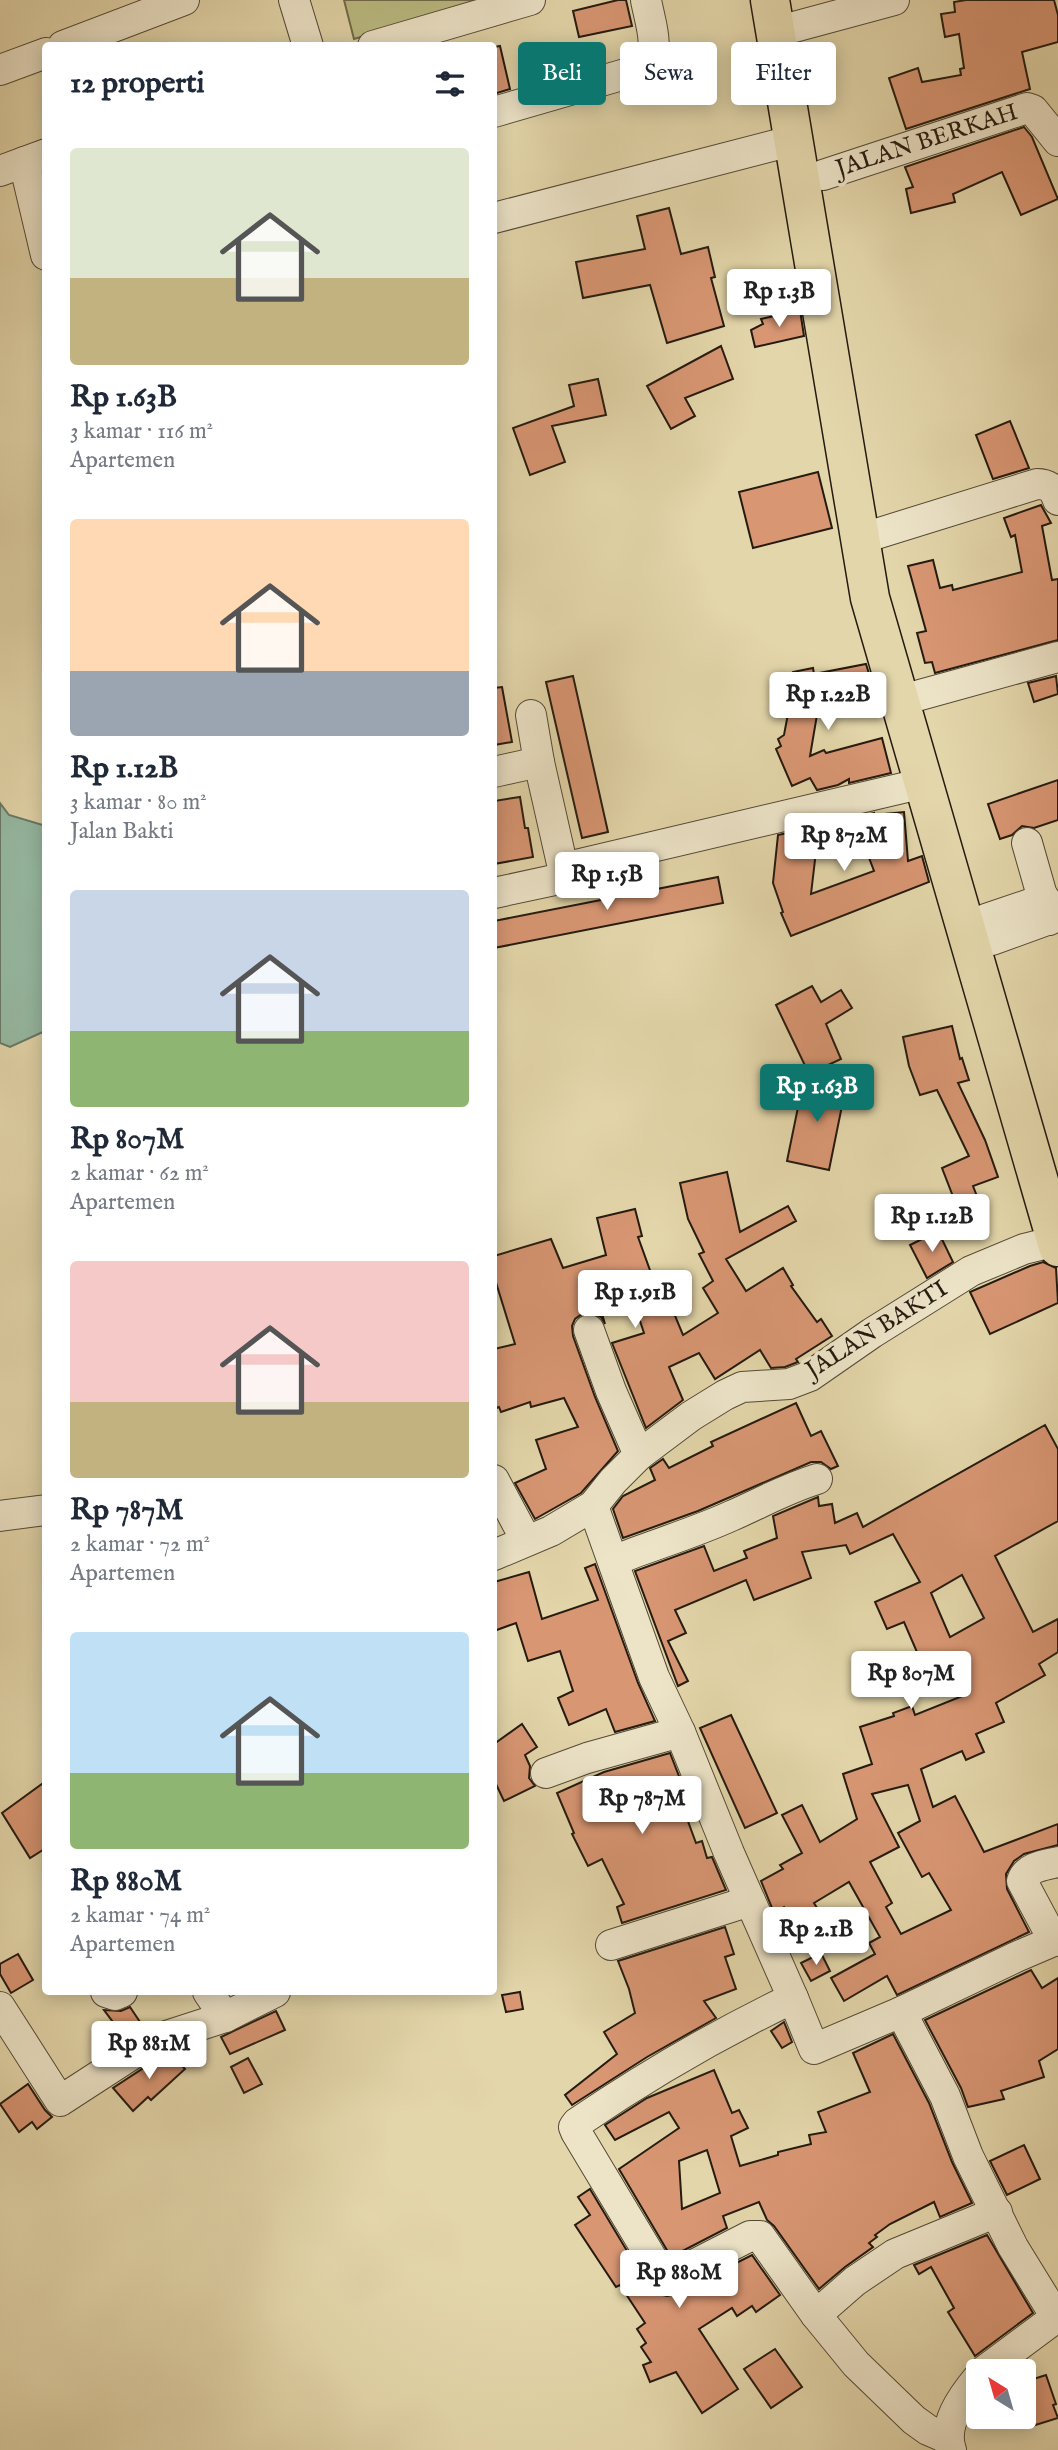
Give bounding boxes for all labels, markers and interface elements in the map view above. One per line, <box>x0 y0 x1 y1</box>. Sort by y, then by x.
chip: Beli <box>518 42 606 105</box>
chip: Sewa <box>620 42 717 105</box>
chip: Filter <box>731 42 836 105</box>
text: 12 properti <box>70 65 205 103</box>
icon: filters <box>431 65 469 103</box>
street label: JALAN BERKAH <box>829 97 1022 186</box>
icon: home <box>207 194 333 320</box>
pin: Rp 1.3B <box>714 270 844 329</box>
text: Rp 1.3B <box>743 277 815 306</box>
text: Rp 1.63B <box>70 379 177 417</box>
text: 3 kamar · 116 m² <box>70 417 213 446</box>
text: Apartemen <box>70 446 175 475</box>
icon: home <box>207 565 333 691</box>
pin: Rp 1.22B <box>756 672 900 732</box>
text: Rp 1.22B <box>785 680 871 709</box>
text: Rp 1.12B <box>70 750 178 788</box>
text: 3 kamar · 80 m² <box>70 788 207 817</box>
pin: Rp 872M <box>779 814 909 873</box>
text: Jalan Bakti <box>70 817 174 846</box>
text: Rp 872M <box>800 821 888 850</box>
pin: Rp 1.5B <box>542 852 672 912</box>
text: Rp 1.5B <box>571 860 643 889</box>
icon: home <box>207 936 333 1062</box>
pin: Rp 1.63B <box>745 1064 889 1124</box>
text: Rp 1.63B <box>776 1072 858 1101</box>
text: Rp 807M <box>70 1121 184 1159</box>
text: 2 kamar · 62 m² <box>70 1159 209 1188</box>
text: Apartemen <box>70 1188 175 1217</box>
pin: Rp 1.12B <box>860 1194 1004 1254</box>
text: Rp 1.12B <box>891 1202 973 1231</box>
pin: Rp 1.91B <box>563 1270 707 1330</box>
street label: JALAN BAKTI <box>798 1274 954 1388</box>
text: Rp 1.91B <box>594 1278 676 1307</box>
icon: home <box>207 1307 333 1433</box>
text: Rp 787M <box>70 1492 184 1530</box>
text: 2 kamar · 72 m² <box>70 1530 210 1559</box>
text: Apartemen <box>70 1559 175 1588</box>
pin: Rp 807M <box>846 1652 976 1711</box>
text: Rp 807M <box>867 1659 955 1688</box>
icon: home <box>207 1678 333 1804</box>
pin: Rp 787M <box>577 1776 707 1836</box>
text: Rp 787M <box>598 1784 686 1813</box>
text: Rp 880M <box>70 1863 182 1901</box>
text: 2 kamar · 74 m² <box>70 1901 211 1930</box>
pin: Rp 2.1B <box>751 1908 881 1967</box>
text: Rp 2.1B <box>779 1915 853 1944</box>
text: Apartemen <box>70 1930 175 1959</box>
pin: Rp 881M <box>84 2022 214 2081</box>
text: Rp 881M <box>107 2029 191 2058</box>
pin: Rp 880M <box>614 2250 744 2310</box>
text: Rp 880M <box>636 2258 722 2287</box>
north arrow <box>966 2359 1036 2429</box>
map controls <box>966 2359 1036 2429</box>

